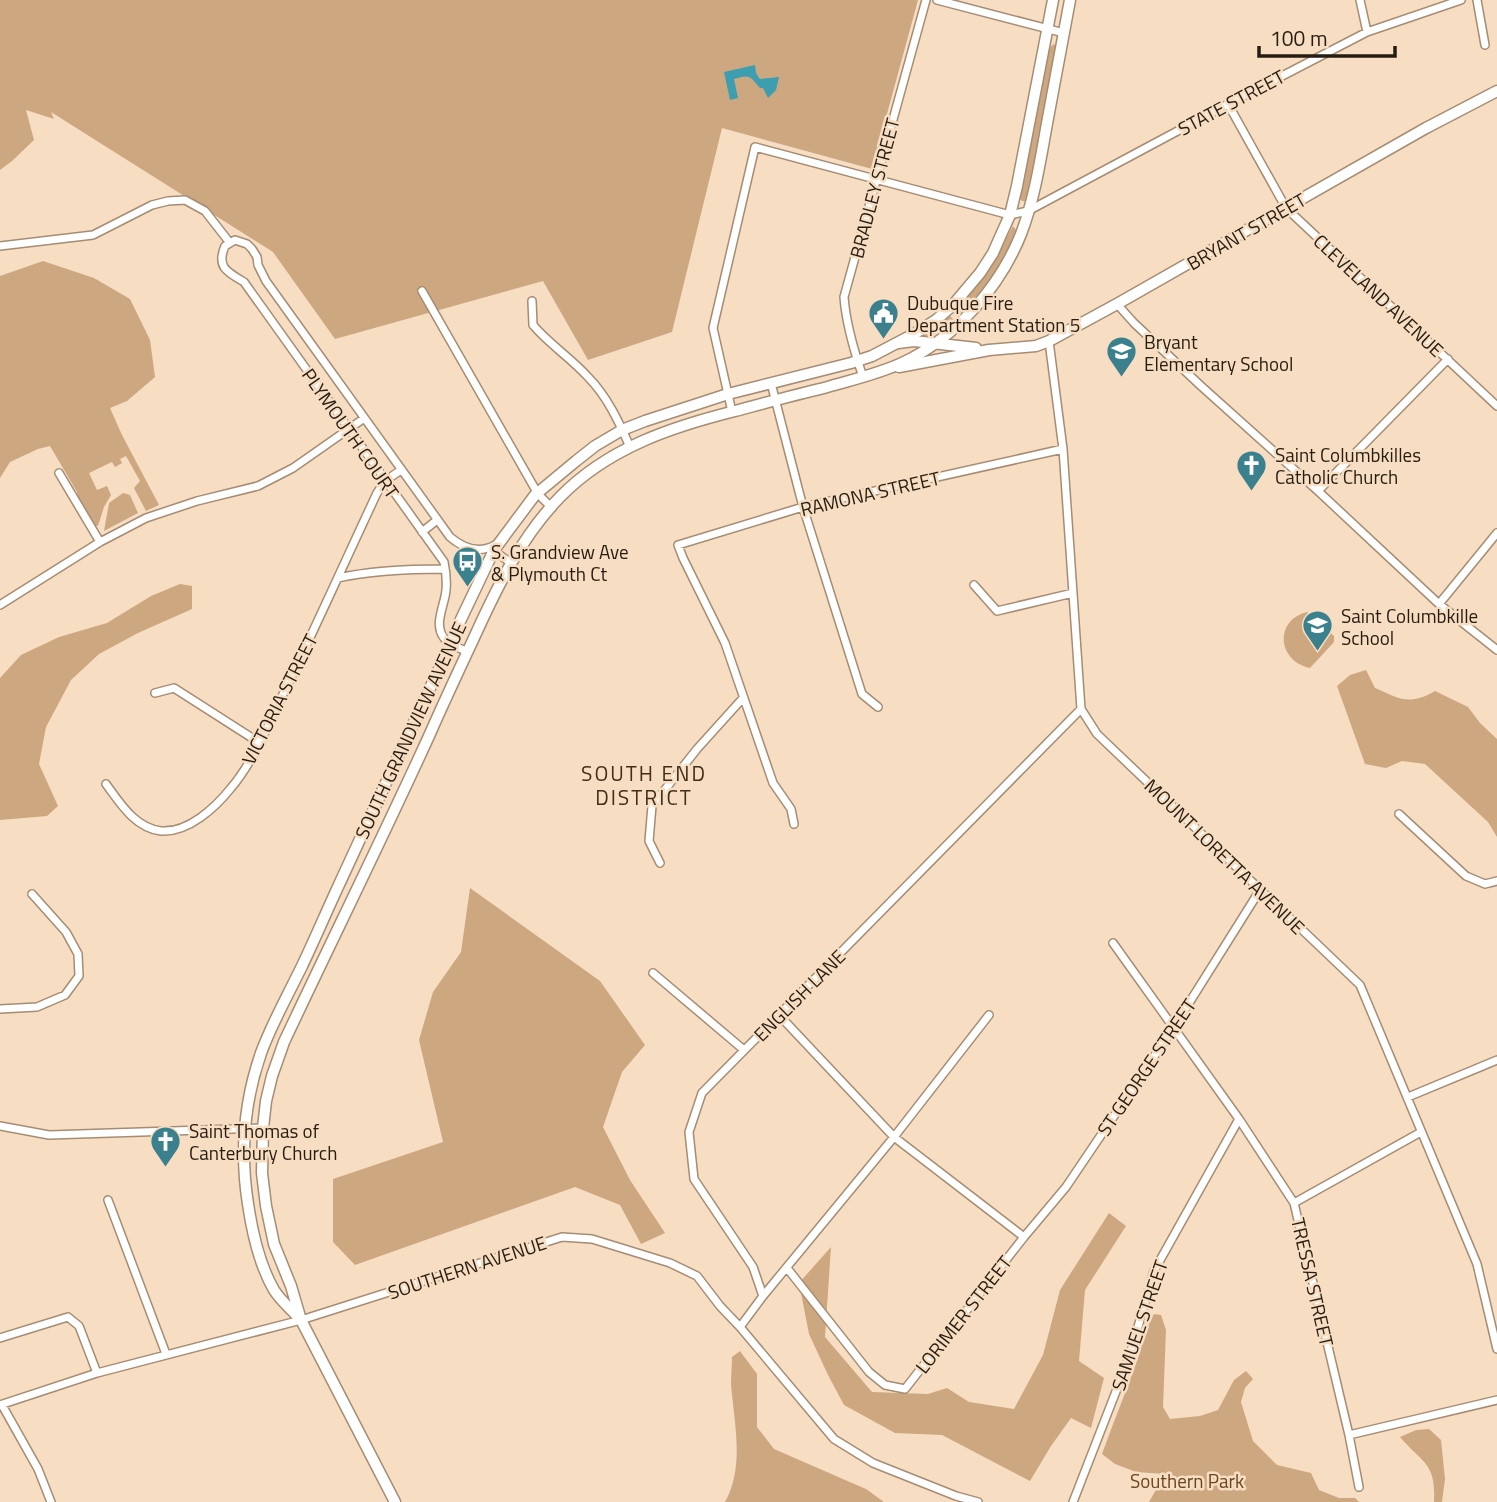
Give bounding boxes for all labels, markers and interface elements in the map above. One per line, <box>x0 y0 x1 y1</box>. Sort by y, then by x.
scale bar <box>1259 14 1396 58</box>
text: 100 m <box>1270 22 1327 54</box>
street label: STATE STREET <box>1172 62 1290 142</box>
street label: BRADLEY STREET <box>841 115 907 261</box>
street label: BRYANT STREET <box>1181 185 1311 277</box>
street label: CLEVELAND AVENUE <box>1307 227 1451 363</box>
place label: Dubuque Fire Department Station 5 <box>907 288 1080 339</box>
public building icon: Dubuque Fire Department Station 5 <box>867 296 901 340</box>
place label: Bryant Elementary School <box>1144 327 1293 378</box>
school or university icon: Bryant Elementary School <box>1104 335 1138 379</box>
street label: PLYMOUTH COURT <box>295 362 407 504</box>
place label: Saint Columbkilles Catholic Church <box>1275 440 1421 491</box>
church icon: Saint Columbkilles Catholic Church <box>1235 448 1269 492</box>
street label: RAMONA STREET <box>797 463 943 523</box>
place label: S. Grandview Ave & Plymouth Ct <box>491 537 629 588</box>
bus stop icon: S. Grandview Ave & Plymouth Ct <box>451 545 485 589</box>
place label: Saint Columbkille School <box>1341 601 1478 652</box>
school or university icon: Saint Columbkille School <box>1301 609 1335 653</box>
street label: SOUTH GRANDVIEW AVENUE <box>347 617 473 843</box>
street label: VICTORIA STREET <box>234 629 324 769</box>
district label: SOUTH END DISTRICT <box>581 757 707 813</box>
street label: MOUNT LORETTA AVENUE <box>1138 771 1312 941</box>
street label: ENGLISH LANE <box>746 942 852 1048</box>
street label: ST GEORGE STREET <box>1089 992 1203 1142</box>
place label: Saint Thomas of Canterbury Church <box>189 1116 337 1167</box>
church icon: Saint Thomas of Canterbury Church <box>149 1124 183 1168</box>
street label: TRESSA STREET <box>1284 1215 1342 1349</box>
street label: SOUTHERN AVENUE <box>384 1228 550 1306</box>
street label: LORIMER STREET <box>908 1249 1018 1379</box>
street label: SAMUEL STREET <box>1103 1256 1175 1394</box>
park label: Southern Park <box>1130 1466 1244 1495</box>

